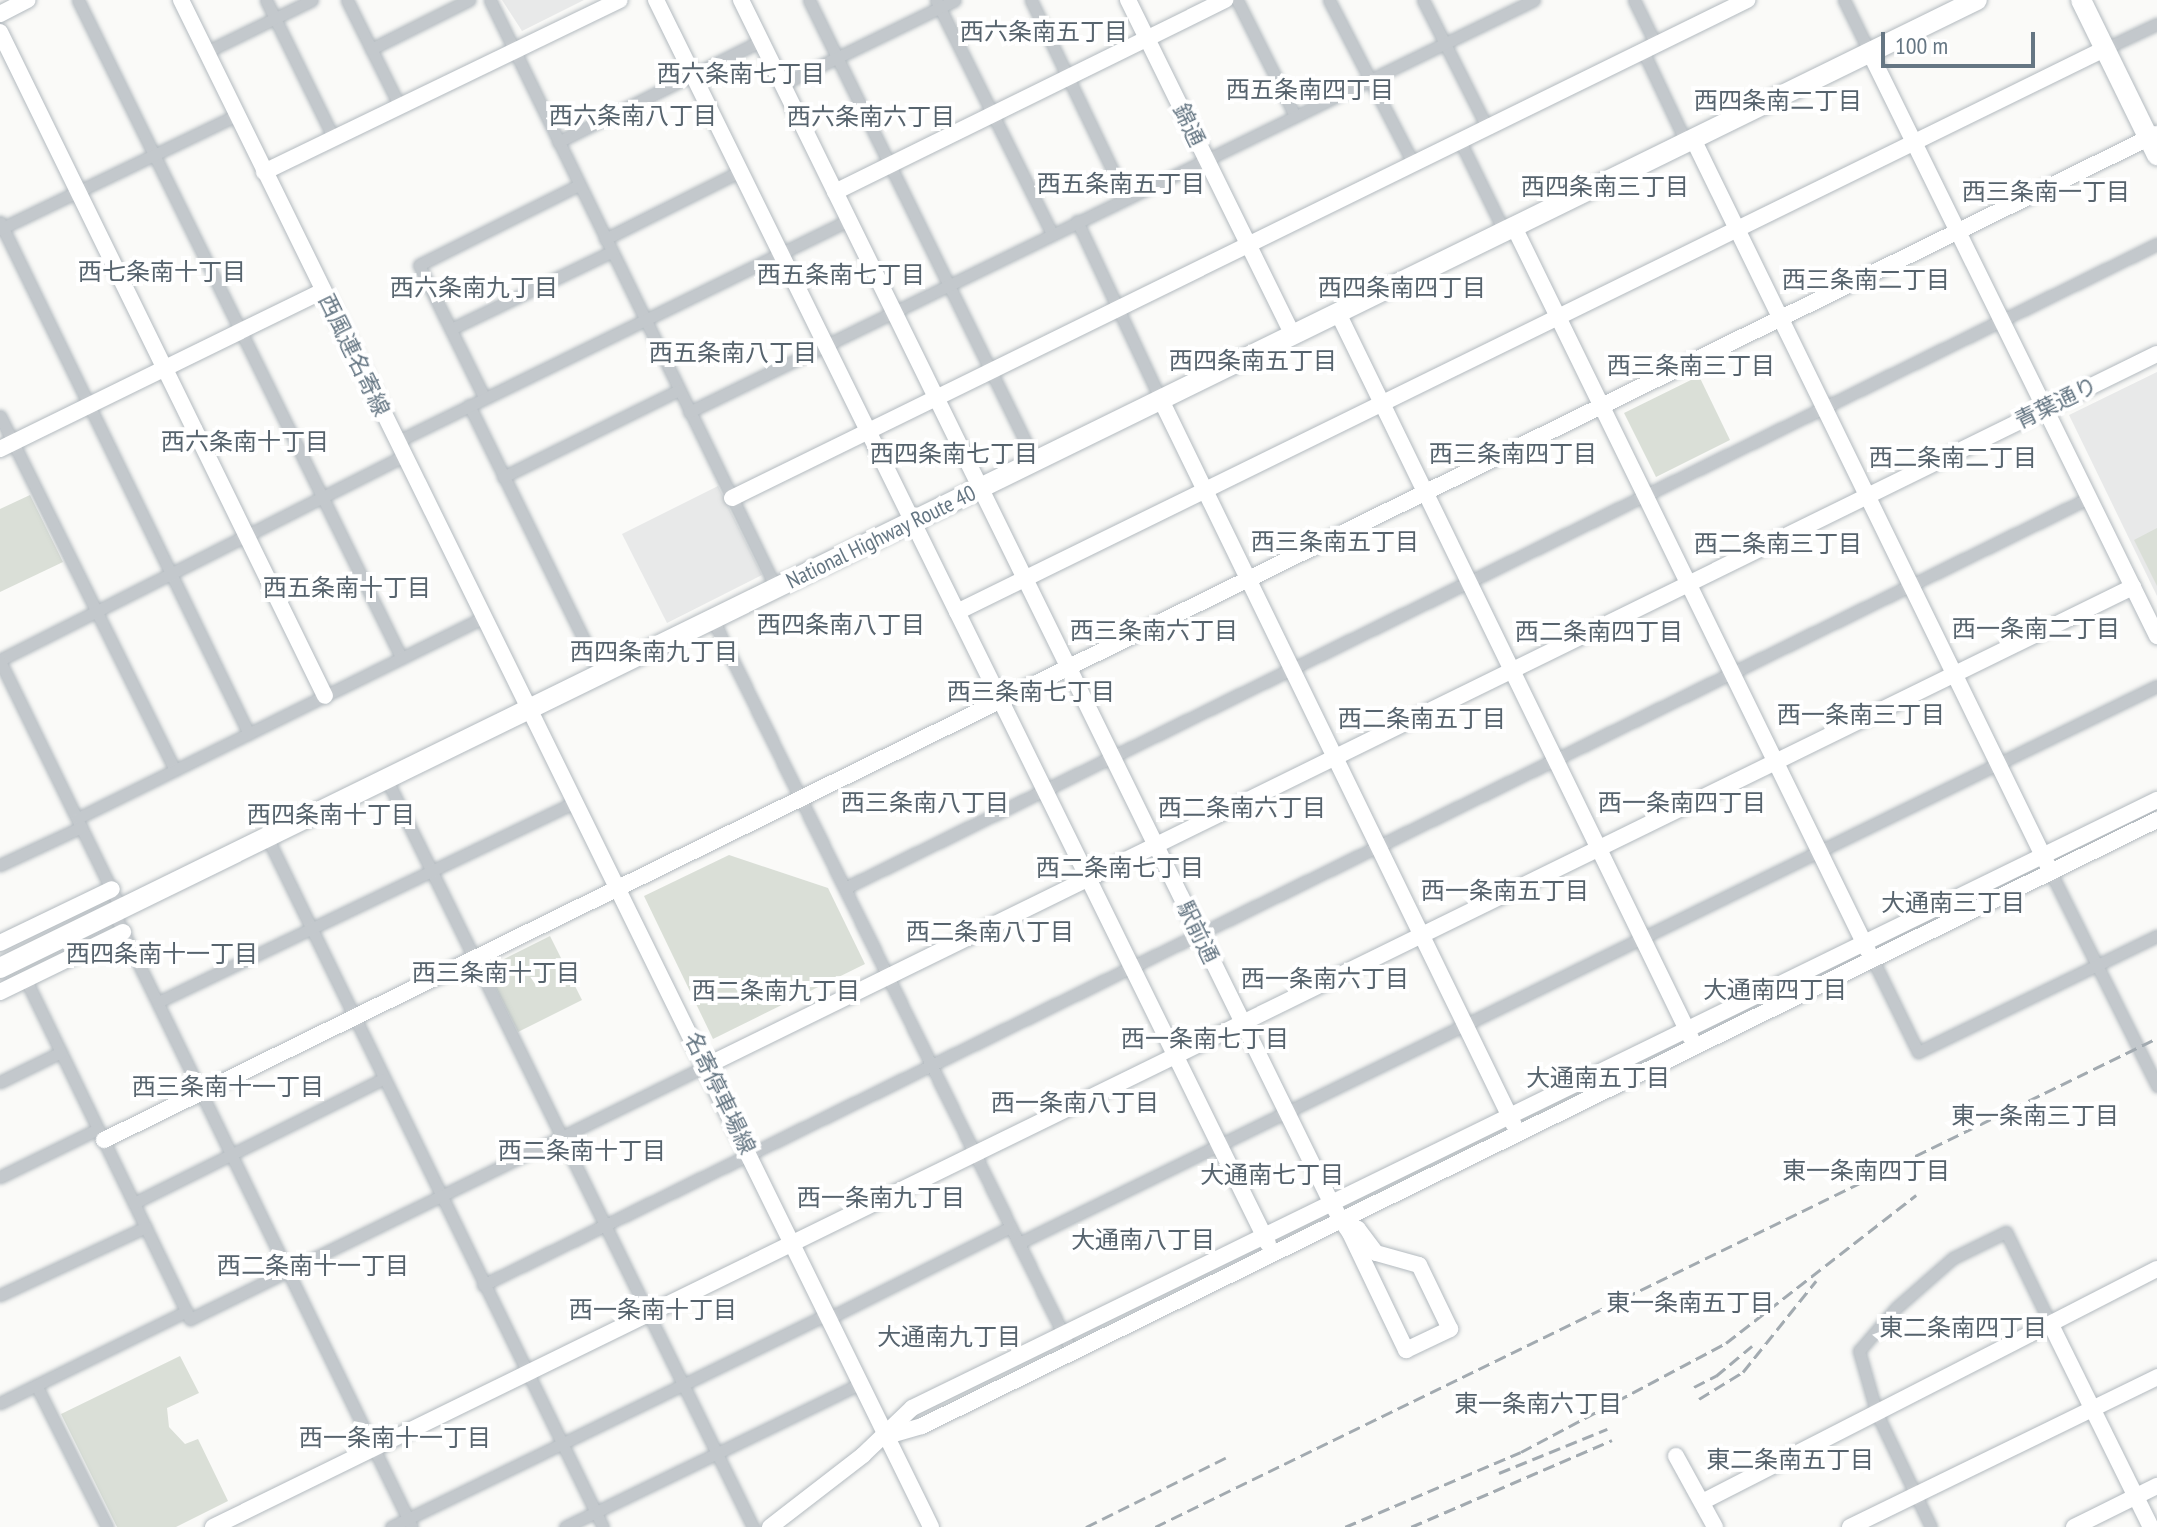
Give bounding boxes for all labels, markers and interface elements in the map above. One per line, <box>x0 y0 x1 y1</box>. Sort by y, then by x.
scale bar <box>1885 16 2039 66</box>
district label: 西六条南五丁目 <box>960 18 1128 46</box>
text: 100 m <box>1895 30 1948 61</box>
district label: 西六条南七丁目 <box>657 60 825 88</box>
district label: 西五条南四丁目 <box>1226 76 1394 104</box>
district label: 西四条南二丁目 <box>1694 87 1862 115</box>
street label: 錦通 <box>1167 99 1211 151</box>
district label: 西六条南八丁目 <box>549 102 717 130</box>
district label: 西六条南六丁目 <box>787 103 955 131</box>
district label: 西五条南五丁目 <box>1037 170 1205 198</box>
district label: 西四条南三丁目 <box>1521 173 1689 201</box>
district label: 西三条南一丁目 <box>1962 178 2130 206</box>
district label: 西七条南十丁目 <box>78 258 246 286</box>
district label: 西五条南七丁目 <box>757 261 925 289</box>
district label: 西三条南二丁目 <box>1782 266 1950 294</box>
district label: 西六条南九丁目 <box>390 274 558 302</box>
district label: 西四条南四丁目 <box>1318 274 1486 302</box>
street label: 西風連名寄線 <box>313 290 395 420</box>
district label: 西五条南八丁目 <box>649 339 817 367</box>
district label: 西四条南五丁目 <box>1169 347 1337 375</box>
district label: 西三条南三丁目 <box>1607 352 1775 380</box>
street label: 青葉通り <box>2011 372 2101 434</box>
district label: 西六条南十丁目 <box>161 428 329 456</box>
district label: 西四条南七丁目 <box>870 440 1038 468</box>
district label: 西三条南四丁目 <box>1429 440 1597 468</box>
district label: 西二条南二丁目 <box>1869 444 2037 472</box>
street label: National Highway Route 40 <box>782 480 980 594</box>
district label: 西三条南五丁目 <box>1251 528 1419 556</box>
district label: 西二条南三丁目 <box>1694 530 1862 558</box>
district label: 西五条南十丁目 <box>263 574 431 602</box>
district label: 西四条南八丁目 <box>757 611 925 639</box>
district label: 西一条南二丁目 <box>1952 615 2120 643</box>
district label: 西三条南六丁目 <box>1070 617 1238 645</box>
district label: 西二条南四丁目 <box>1515 618 1683 646</box>
district label: 西四条南九丁目 <box>570 638 738 666</box>
district label: 西三条南七丁目 <box>947 678 1115 706</box>
district label: 西一条南三丁目 <box>1777 701 1945 729</box>
district label: 西二条南五丁目 <box>1338 705 1506 733</box>
district label: 西三条南八丁目 <box>841 789 1009 817</box>
district label: 西一条南四丁目 <box>1598 789 1766 817</box>
district label: 西二条南六丁目 <box>1158 794 1326 822</box>
district label: 西四条南十丁目 <box>247 801 415 829</box>
district label: 西二条南七丁目 <box>1036 854 1204 882</box>
district label: 西一条南五丁目 <box>1421 877 1589 905</box>
district label: 大通南三丁目 <box>1881 889 2025 917</box>
street label: 駅前通 <box>1172 897 1224 967</box>
district label: 西二条南八丁目 <box>906 918 1074 946</box>
district label: 西四条南十一丁目 <box>66 940 258 968</box>
district label: 西三条南十丁目 <box>412 959 580 987</box>
district label: 西一条南六丁目 <box>1241 965 1409 993</box>
district label: 大通南四丁目 <box>1703 976 1847 1004</box>
district label: 西二条南九丁目 <box>692 977 860 1005</box>
district label: 西一条南七丁目 <box>1121 1025 1289 1053</box>
street label: 名寄停車場線 <box>679 1028 761 1158</box>
district label: 大通南五丁目 <box>1526 1064 1670 1092</box>
district label: 西三条南十一丁目 <box>132 1073 324 1101</box>
district label: 西一条南八丁目 <box>991 1089 1159 1117</box>
district label: 東一条南三丁目 <box>1951 1102 2119 1130</box>
district label: 西二条南十丁目 <box>498 1137 666 1165</box>
district label: 東一条南四丁目 <box>1782 1157 1950 1185</box>
district label: 大通南七丁目 <box>1200 1161 1344 1189</box>
district label: 西一条南九丁目 <box>797 1184 965 1212</box>
district label: 大通南八丁目 <box>1071 1226 1215 1254</box>
district label: 西二条南十一丁目 <box>217 1252 409 1280</box>
district label: 東一条南五丁目 <box>1606 1289 1774 1317</box>
district label: 西一条南十丁目 <box>569 1296 737 1324</box>
district label: 東二条南四丁目 <box>1879 1314 2047 1342</box>
district label: 大通南九丁目 <box>877 1323 1021 1351</box>
district label: 東一条南六丁目 <box>1454 1390 1622 1418</box>
district label: 西一条南十一丁目 <box>299 1424 491 1452</box>
district label: 東二条南五丁目 <box>1706 1446 1874 1474</box>

